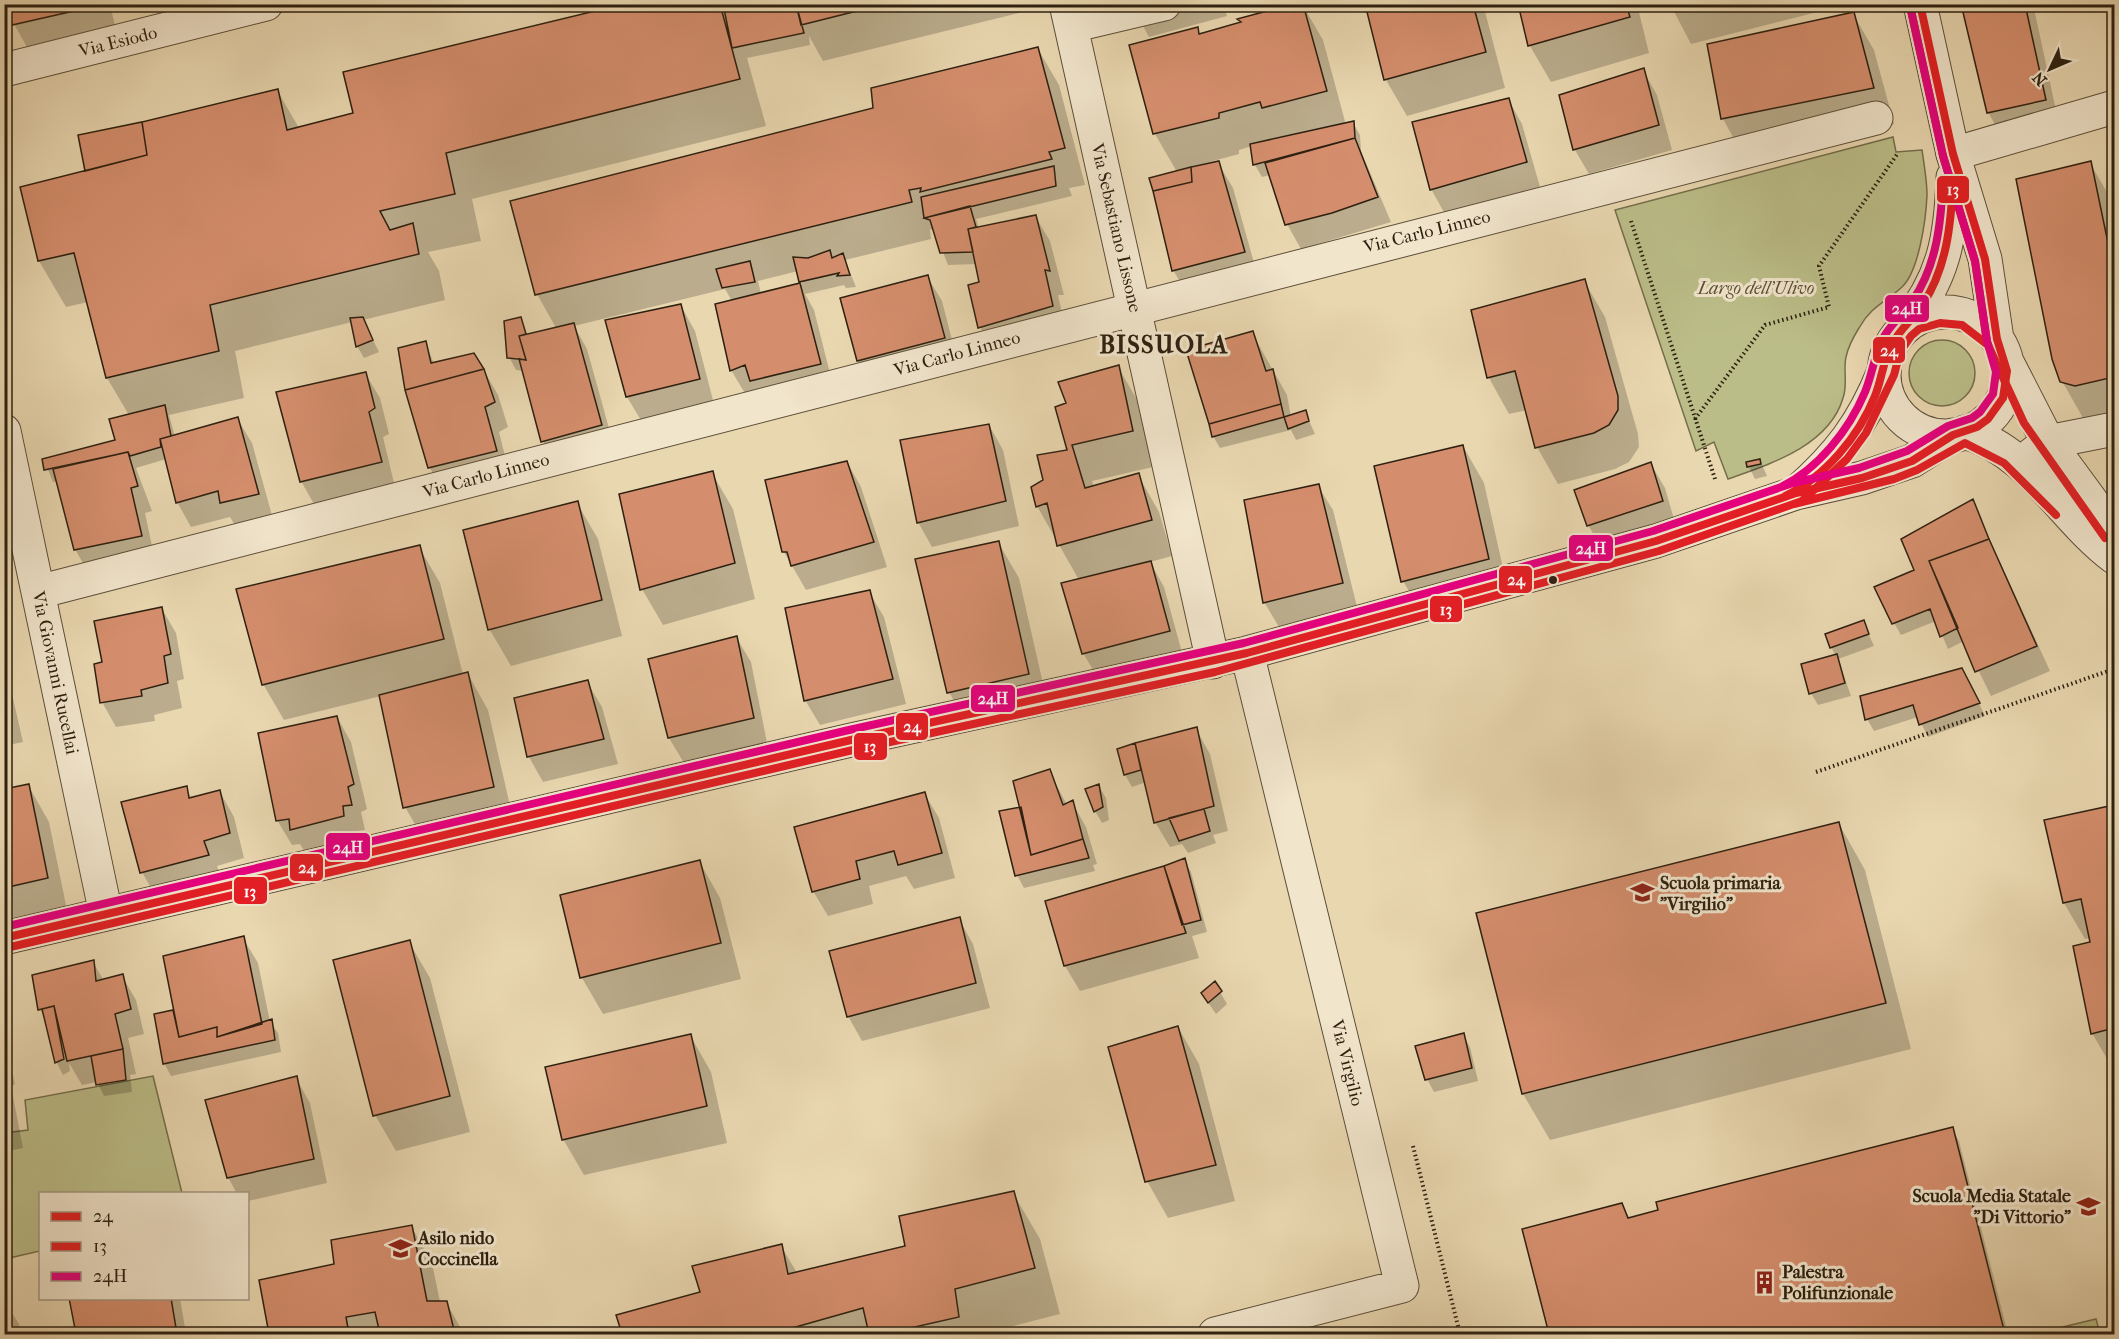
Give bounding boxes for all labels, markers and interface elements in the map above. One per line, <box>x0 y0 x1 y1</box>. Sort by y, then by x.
street label: Via Esiodo <box>76 22 159 62</box>
north arrow <box>2020 39 2080 99</box>
text: N <box>2028 67 2051 90</box>
street label: Via Sebastiano Lissone <box>1086 140 1146 315</box>
line badge: 13 <box>1936 175 1970 204</box>
text: 13 <box>1947 180 1959 200</box>
street label: Via Carlo Linneo <box>1360 206 1493 258</box>
park label: Largo dell'Ulivo <box>1696 278 1814 299</box>
line badge: 24H <box>1884 294 1930 323</box>
text: 24H <box>1892 299 1923 319</box>
street label: Via Carlo Linneo <box>891 327 1022 381</box>
district label: BISSUOLA <box>1099 331 1229 359</box>
line badge: 24 <box>1872 336 1906 364</box>
text: 24 <box>1880 341 1899 361</box>
street label: Via Carlo Linneo <box>420 449 551 503</box>
line badge: 24H <box>1568 534 1614 562</box>
text: 24H <box>1576 539 1607 559</box>
line badge: 24 <box>1498 565 1533 594</box>
text: 24 <box>1507 570 1526 590</box>
unlabelled marker <box>1547 574 1559 586</box>
street label: Via Giovanni Rucellai <box>27 588 83 757</box>
line badge: 13 <box>1429 595 1463 623</box>
text: 13 <box>1440 600 1452 620</box>
line badge: 24H <box>970 684 1016 713</box>
text: 24H <box>978 689 1009 709</box>
line badge: 24 <box>895 712 929 741</box>
text: 24 <box>903 717 922 737</box>
line badge: 13 <box>853 732 888 761</box>
text: 13 <box>864 737 876 757</box>
line badge: 24H <box>325 832 371 861</box>
text: 24H <box>333 838 364 858</box>
line badge: 24 <box>289 853 324 882</box>
text: 24 <box>298 858 317 878</box>
place label: Scuola primaria "Virgilio" <box>1660 873 1781 915</box>
line badge: 13 <box>233 876 268 905</box>
school or university icon: Scuola primaria "Virgilio" <box>1629 880 1655 906</box>
text: 13 <box>244 882 256 902</box>
street label: Via Virgilio <box>1326 1017 1368 1108</box>
place label: Scuola Media Statale "Di Vittorio" <box>1913 1186 2071 1228</box>
legend <box>39 1192 249 1300</box>
school or university icon: Scuola Media Statale "Di Vittorio" <box>2076 1193 2102 1219</box>
text: 24 <box>93 1206 113 1227</box>
place label: Asilo nido Coccinella <box>417 1228 499 1270</box>
school or university icon: Asilo nido Coccinella <box>387 1235 413 1261</box>
text: 13 <box>93 1236 107 1257</box>
place label: Palestra Polifunzionale <box>1782 1262 1893 1304</box>
text: 24H <box>93 1266 127 1287</box>
building icon: Palestra Polifunzionale <box>1751 1269 1777 1295</box>

